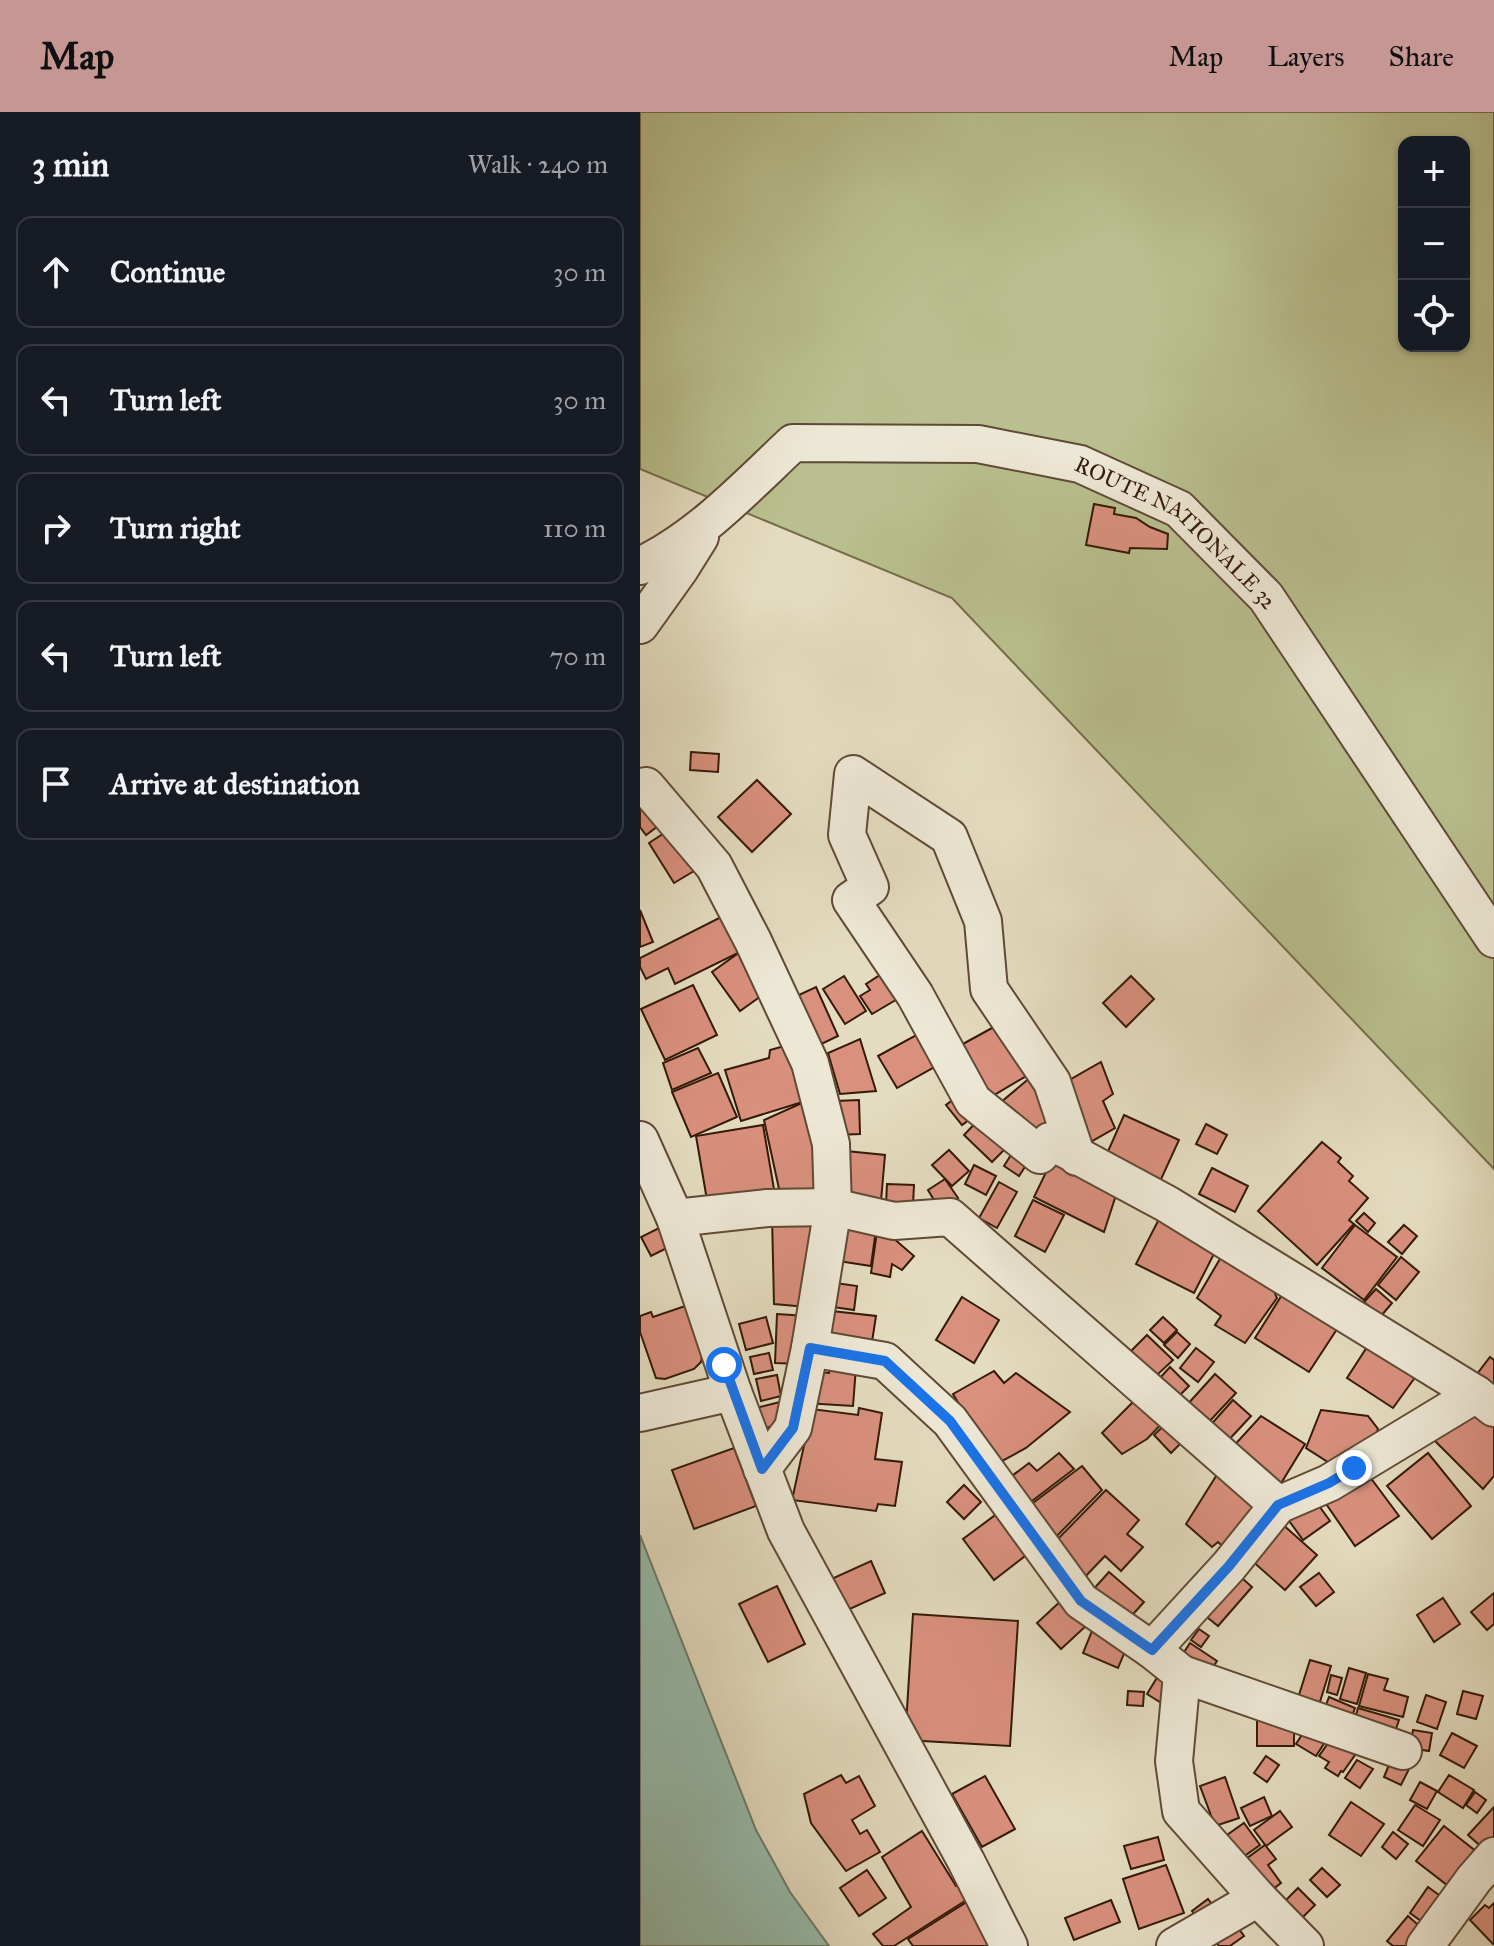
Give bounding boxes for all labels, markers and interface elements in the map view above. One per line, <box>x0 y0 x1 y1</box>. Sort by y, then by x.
text: Map <box>40 33 114 79</box>
text: Map <box>1168 39 1223 74</box>
text: Layers <box>1267 39 1345 74</box>
text: Share <box>1389 39 1454 74</box>
map controls <box>1398 136 1470 352</box>
button: + <box>1398 136 1470 208</box>
text: 3 min <box>32 144 109 185</box>
text: Walk · 240 m <box>468 148 608 180</box>
button: − <box>1398 208 1470 280</box>
icon: ahead <box>34 250 78 294</box>
text: Continue <box>110 254 225 290</box>
text: 30 m <box>553 256 606 288</box>
button: locate <box>1398 280 1470 352</box>
icon: left <box>34 378 78 422</box>
text: Turn left <box>110 382 221 418</box>
text: 30 m <box>553 384 606 416</box>
street label: ROUTE NATIONALE 32 <box>1071 451 1283 614</box>
icon: right <box>34 506 78 550</box>
text: Turn right <box>110 510 241 546</box>
text: 110 m <box>543 512 606 544</box>
icon: left <box>34 634 78 678</box>
text: Turn left <box>110 638 221 674</box>
text: 70 m <box>550 640 606 672</box>
icon: arrive <box>34 762 78 806</box>
text: Arrive at destination <box>110 766 360 802</box>
route start <box>706 1347 742 1383</box>
route end <box>1336 1450 1372 1486</box>

